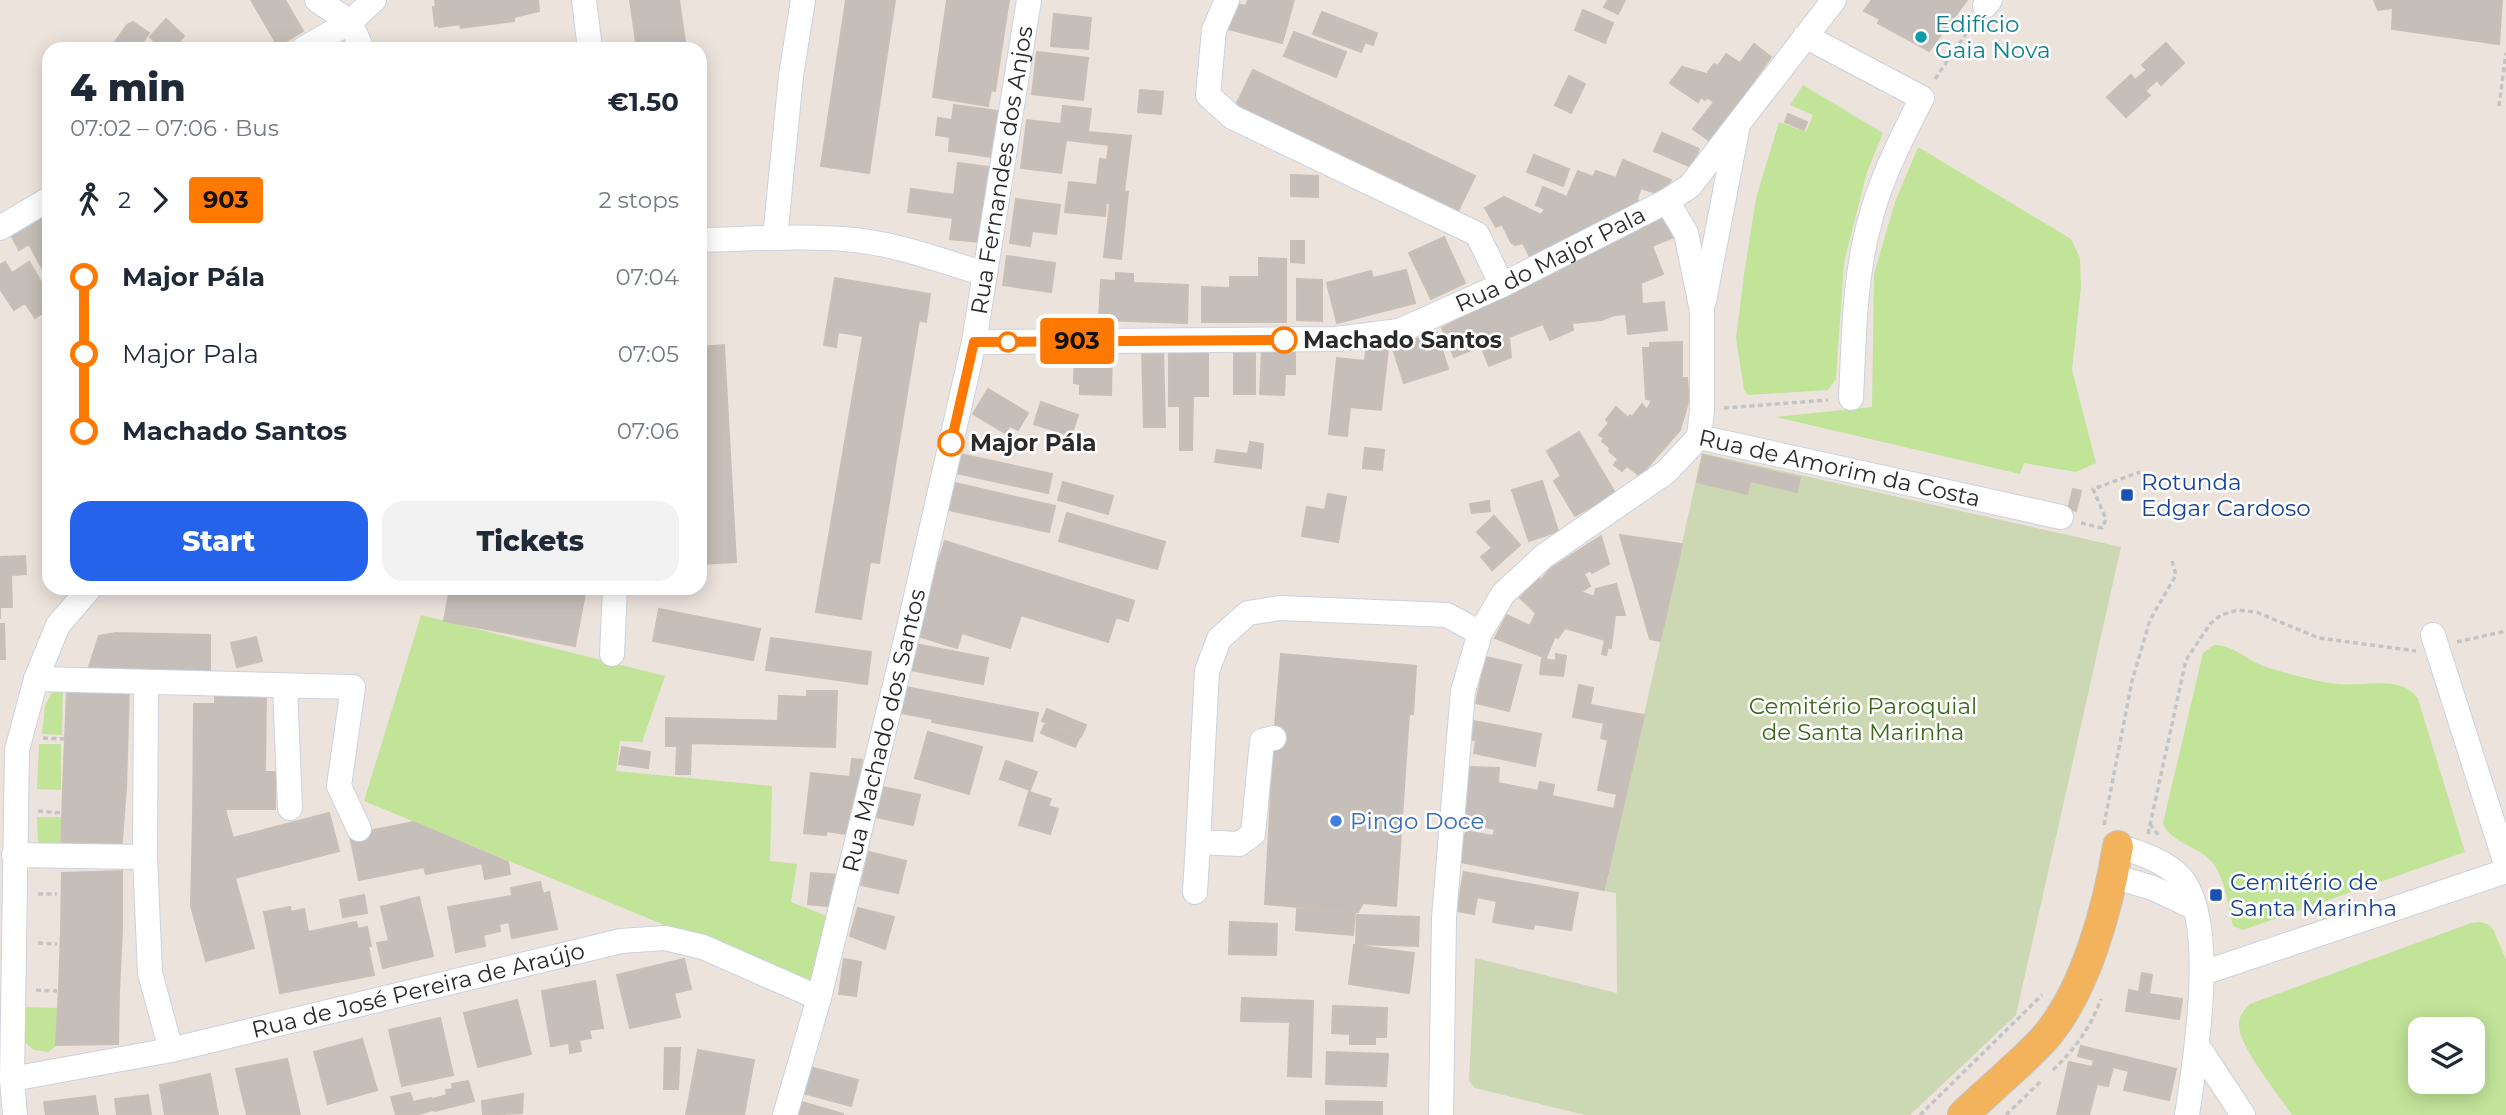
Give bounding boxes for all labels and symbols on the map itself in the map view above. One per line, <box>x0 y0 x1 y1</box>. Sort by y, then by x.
place label: Edifício Gaia Nova <box>1935 10 2051 64</box>
street label: Rua Fernandes dos Anjos <box>965 24 1039 316</box>
marker: Edifício Gaia Nova <box>1913 29 1929 45</box>
street label: Rua do Major Pala <box>1451 200 1650 318</box>
line badge: 903 <box>1037 318 1117 364</box>
place label: Machado Santos <box>1303 326 1502 354</box>
marker: Machado Santos <box>1271 327 1297 353</box>
unlabelled marker <box>998 332 1018 352</box>
street label: Rua de Amorim da Costa <box>1696 423 1983 513</box>
place label: Major Pála <box>970 429 1097 457</box>
marker: Major Pála <box>938 430 964 456</box>
place label: Rotunda Edgar Cardoso <box>2141 468 2311 522</box>
marker: Rotunda Edgar Cardoso <box>2119 487 2135 503</box>
street label: Rua Machado dos Santos <box>836 586 931 875</box>
park label: Cemitério Paroquial de Santa Marinha <box>1749 692 1977 746</box>
place label: Pingo Doce <box>1350 807 1485 835</box>
marker: Pingo Doce <box>1328 813 1344 829</box>
place label: Cemitério de Santa Marinha <box>2230 868 2397 922</box>
marker: Cemitério de Santa Marinha <box>2208 887 2224 903</box>
street label: Rua de José Pereira de Araújo <box>249 936 588 1044</box>

